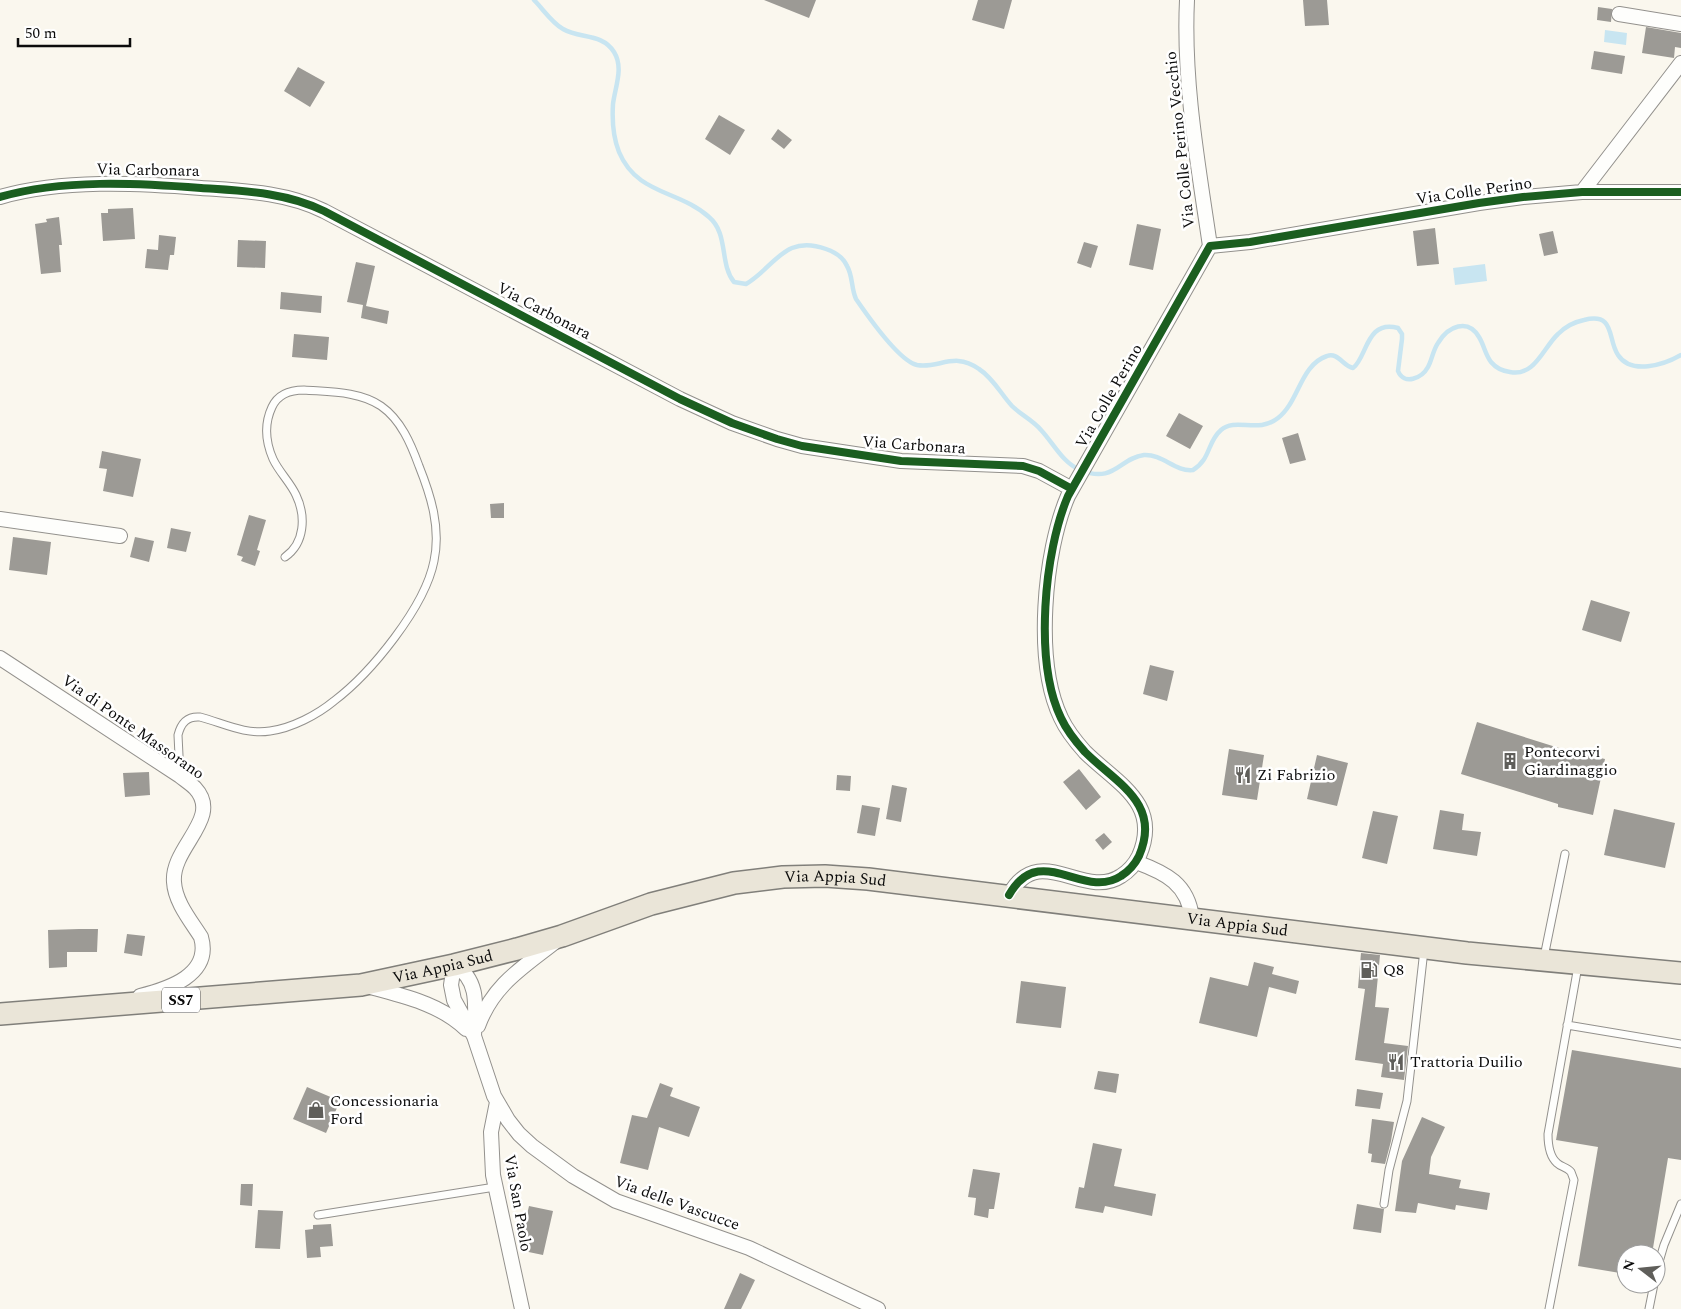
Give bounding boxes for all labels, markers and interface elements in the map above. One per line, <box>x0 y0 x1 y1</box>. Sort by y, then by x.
scale bar <box>18 15 130 47</box>
text: 50 m <box>25 22 57 45</box>
street label: Via Colle Perino Vecchio <box>1159 50 1201 230</box>
street label: Via Carbonara <box>96 157 200 183</box>
street label: Via Colle Perino <box>1414 171 1534 211</box>
street label: Via Carbonara <box>493 276 595 346</box>
street label: Via Colle Perino <box>1069 339 1149 453</box>
street label: Via Carbonara <box>862 429 967 461</box>
street label: Via di Ponte Massorano <box>57 669 209 785</box>
place label: Pontecorvi Giardinaggio <box>1524 740 1617 782</box>
building icon: Pontecorvi Giardinaggio <box>1500 751 1520 771</box>
place label: Zi Fabrizio <box>1257 763 1335 787</box>
restaurant icon: Zi Fabrizio <box>1233 765 1253 785</box>
street label: Via Appia Sud <box>784 864 888 893</box>
street label: Via Appia Sud <box>1185 906 1290 943</box>
street label: Via Appia Sud <box>390 944 496 990</box>
place label: Q8 <box>1383 958 1404 982</box>
fuel station icon: Q8 <box>1359 960 1379 980</box>
road number: SS7 <box>162 988 200 1012</box>
place label: Trattoria Duilio <box>1410 1050 1523 1074</box>
restaurant icon: Trattoria Duilio <box>1386 1052 1406 1072</box>
place label: Concessionaria Ford <box>330 1089 439 1131</box>
shop icon: Concessionaria Ford <box>306 1100 326 1120</box>
street label: Via San Paolo <box>498 1152 538 1254</box>
street label: Via delle Vascucce <box>611 1169 743 1237</box>
north arrow <box>1616 1244 1666 1294</box>
text: N <box>1617 1257 1641 1274</box>

